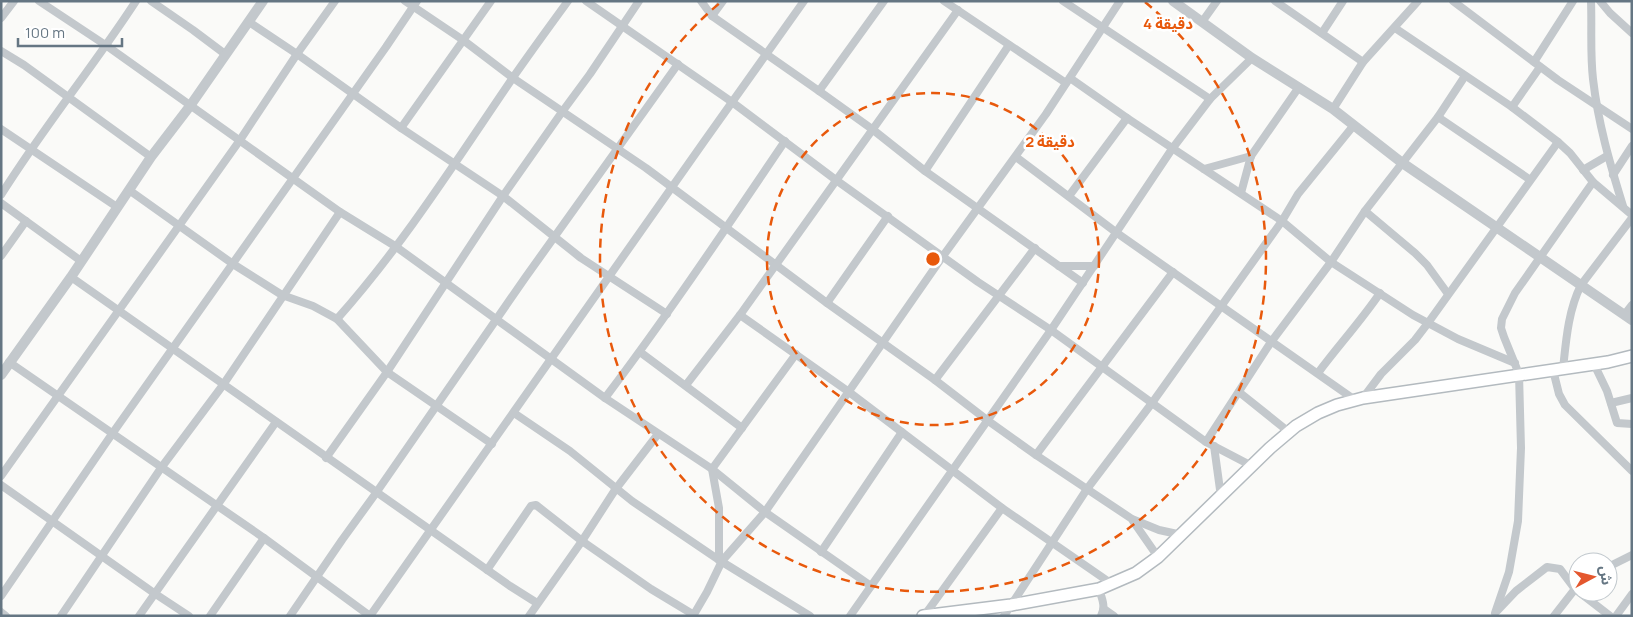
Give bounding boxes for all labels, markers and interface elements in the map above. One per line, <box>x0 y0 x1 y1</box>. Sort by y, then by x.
text: 4 دقيقة <box>1143 13 1193 34</box>
scale bar <box>18 15 121 47</box>
text: 100 m <box>25 22 65 43</box>
text: 2 دقيقة <box>1025 131 1075 152</box>
centre of rings <box>924 250 942 268</box>
north arrow <box>1568 552 1618 602</box>
text: ش <box>1596 565 1617 586</box>

